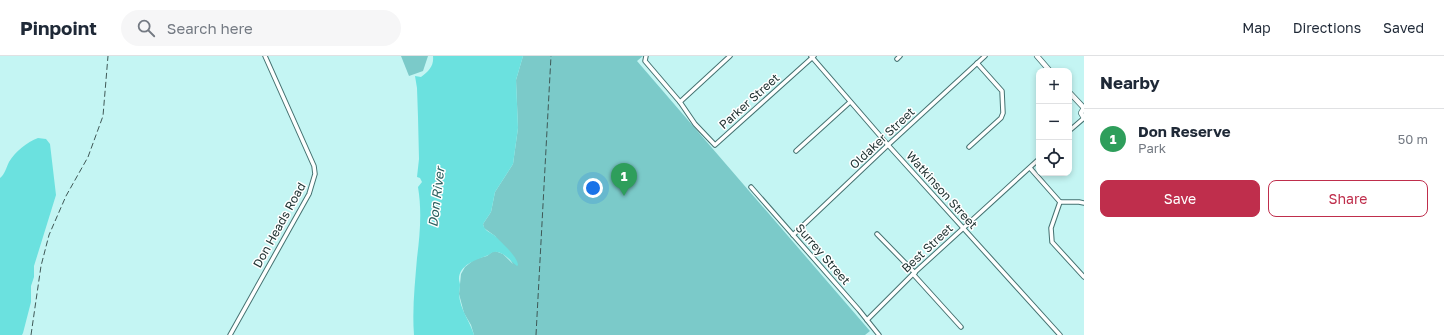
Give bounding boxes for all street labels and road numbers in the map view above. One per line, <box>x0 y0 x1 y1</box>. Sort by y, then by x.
street label: Parker Street <box>716 70 782 132</box>
street label: Oldaker Street <box>846 104 918 172</box>
street label: Watkinson Street <box>903 148 981 232</box>
street label: Don Heads Road <box>249 180 309 270</box>
street label: Surrey Street <box>792 220 854 288</box>
street label: Best Street <box>898 220 956 276</box>

